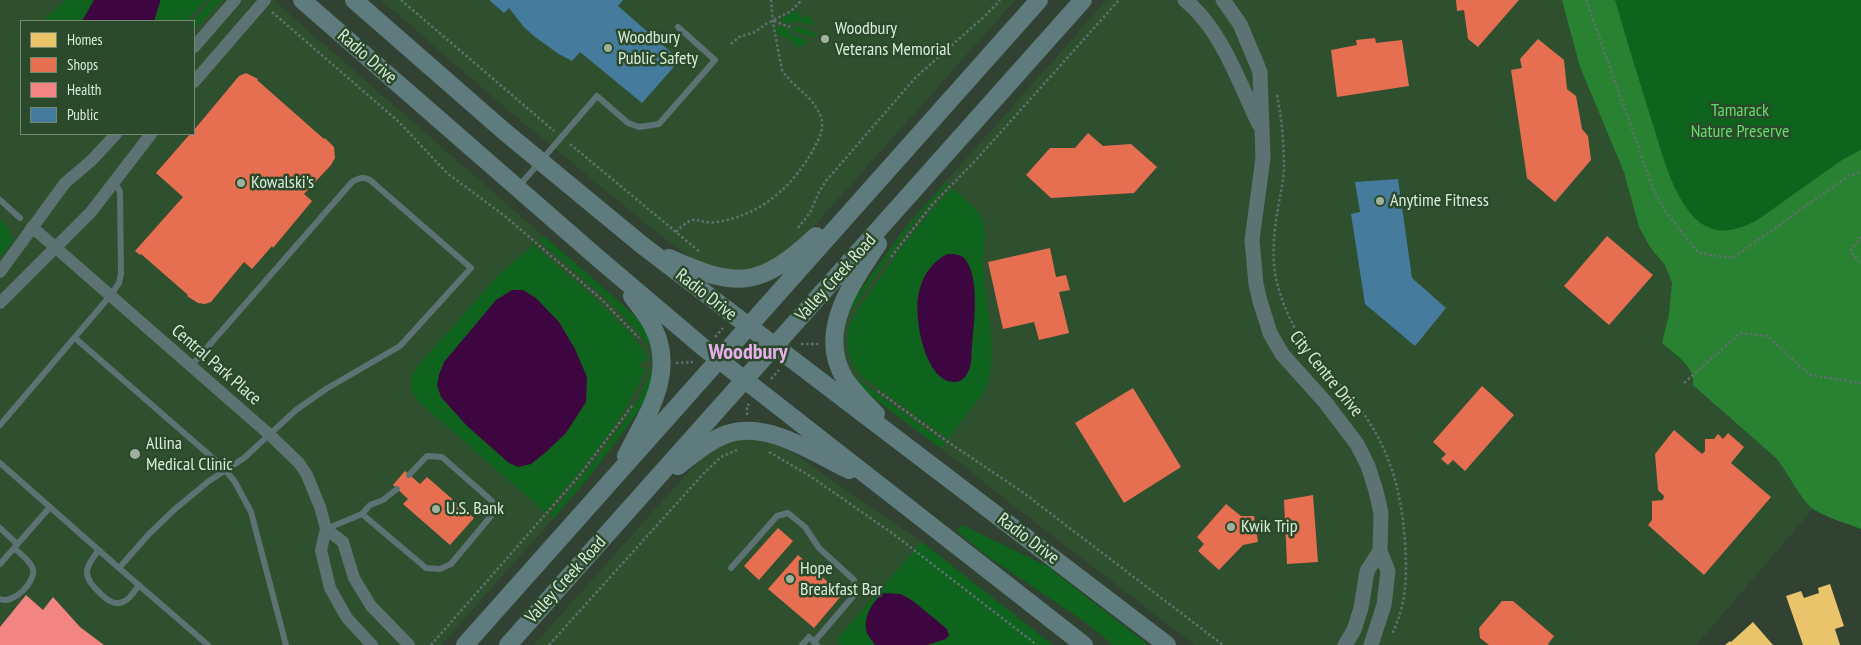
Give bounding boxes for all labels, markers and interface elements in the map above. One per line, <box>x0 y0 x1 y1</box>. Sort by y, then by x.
place label: Woodbury Veterans Memorial <box>835 18 951 60</box>
legend <box>20 20 195 135</box>
street label: Radio Drive <box>333 25 401 89</box>
place label: Woodbury Public Safety <box>618 27 698 70</box>
text: Homes <box>67 30 103 49</box>
marker: Woodbury Veterans Memorial <box>819 33 831 45</box>
marker: Woodbury Public Safety <box>602 42 614 54</box>
text: Shops <box>67 55 98 74</box>
text: Health <box>67 80 101 99</box>
park label: Tamarack Nature Preserve <box>1691 100 1789 142</box>
text: Public <box>67 105 98 124</box>
place label: Kowalski's <box>251 172 314 194</box>
marker: Kowalski's <box>235 177 247 189</box>
place label: Anytime Fitness <box>1390 190 1489 212</box>
marker: Anytime Fitness <box>1374 195 1386 207</box>
street label: Valley Creek Road <box>791 230 881 326</box>
street label: Radio Drive <box>671 264 741 326</box>
street label: Central Park Place <box>167 320 265 410</box>
street label: City Centre Drive <box>1285 327 1367 421</box>
district label: Woodbury <box>709 340 787 366</box>
place label: Allina Medical Clinic <box>146 433 233 476</box>
marker: Allina Medical Clinic <box>128 447 142 461</box>
place label: U.S. Bank <box>446 498 504 520</box>
marker: U.S. Bank <box>430 503 442 515</box>
street label: Radio Drive <box>993 509 1063 569</box>
place label: Kwik Trip <box>1241 516 1298 538</box>
marker: Kwik Trip <box>1225 521 1237 533</box>
street label: Valley Creek Road <box>521 532 611 628</box>
place label: Hope Breakfast Bar <box>800 558 882 600</box>
marker: Hope Breakfast Bar <box>784 573 796 585</box>

